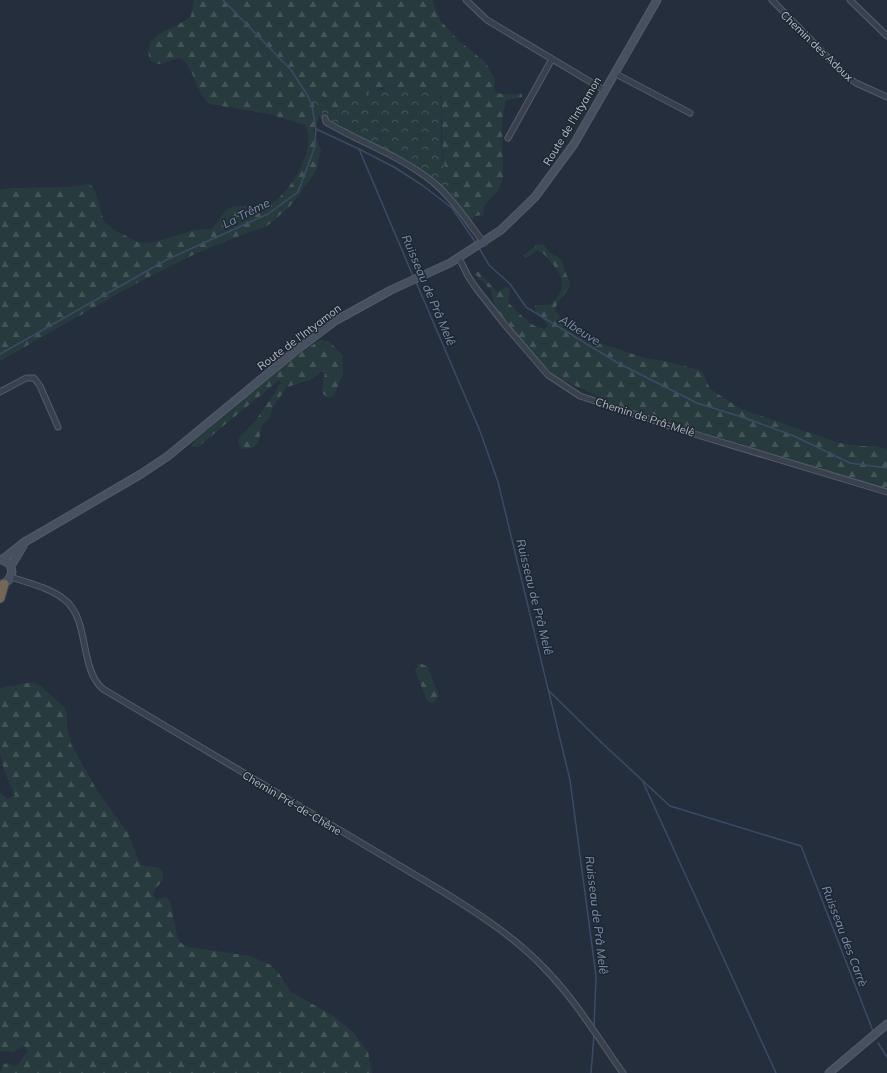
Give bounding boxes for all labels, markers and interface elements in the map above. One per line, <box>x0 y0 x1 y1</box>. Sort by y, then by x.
street label: Chemin des Adoux <box>778 8 856 84</box>
street label: Route de l'Intyamon <box>540 74 604 168</box>
water label: La Trême <box>220 195 273 231</box>
water label: Ruisseau de Prâ Melê <box>399 232 459 348</box>
street label: Route de l'Intyamon <box>254 301 344 373</box>
water label: Albeuve <box>556 311 604 349</box>
street label: Chemin de Prâ-Melê <box>594 394 696 440</box>
water label: Ruisseau de Prâ Melê <box>513 537 557 657</box>
street label: Chemin Pré-de-Chêne <box>240 768 344 838</box>
water label: Ruisseau de Prâ Melê <box>582 855 612 976</box>
water label: Ruisseau des Carrè <box>819 883 871 989</box>

